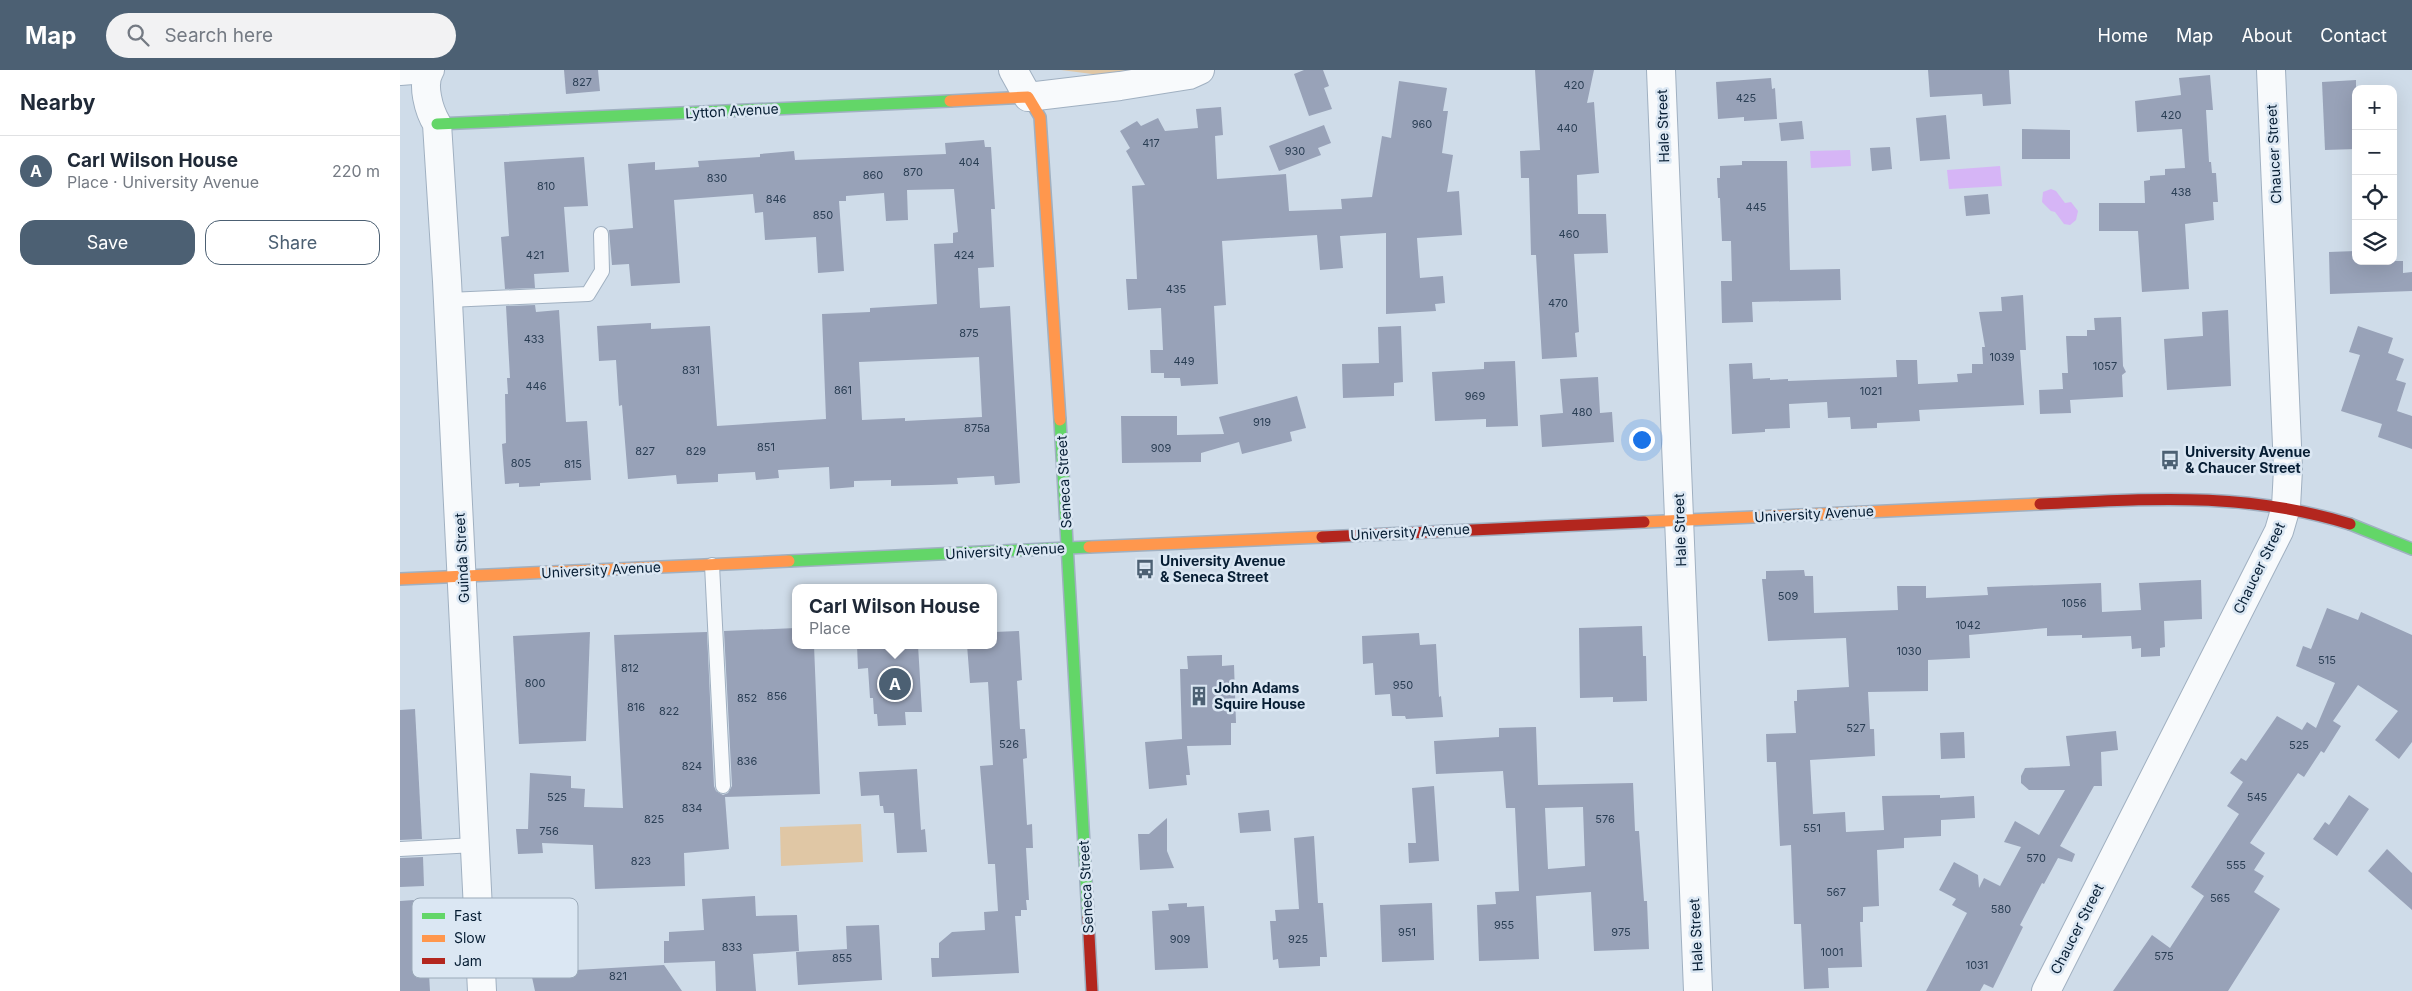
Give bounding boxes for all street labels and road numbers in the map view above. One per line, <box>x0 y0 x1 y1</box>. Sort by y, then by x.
street label: Hale Street <box>1653 89 1672 163</box>
street label: Lytton Avenue <box>685 100 779 121</box>
street label: Chaucer Street <box>2262 103 2285 204</box>
street label: Seneca Street <box>1053 435 1074 529</box>
street label: Hale Street <box>1670 493 1689 567</box>
street label: University Avenue <box>1754 502 1874 525</box>
street label: Guinda Street <box>451 512 472 604</box>
street label: Chaucer Street <box>2229 519 2288 616</box>
street label: University Avenue <box>1350 520 1470 543</box>
street label: University Avenue <box>945 539 1065 562</box>
street label: University Avenue <box>541 558 661 581</box>
street label: Seneca Street <box>1075 840 1096 934</box>
street label: Chaucer Street <box>2046 880 2107 977</box>
street label: Hale Street <box>1685 898 1706 972</box>

